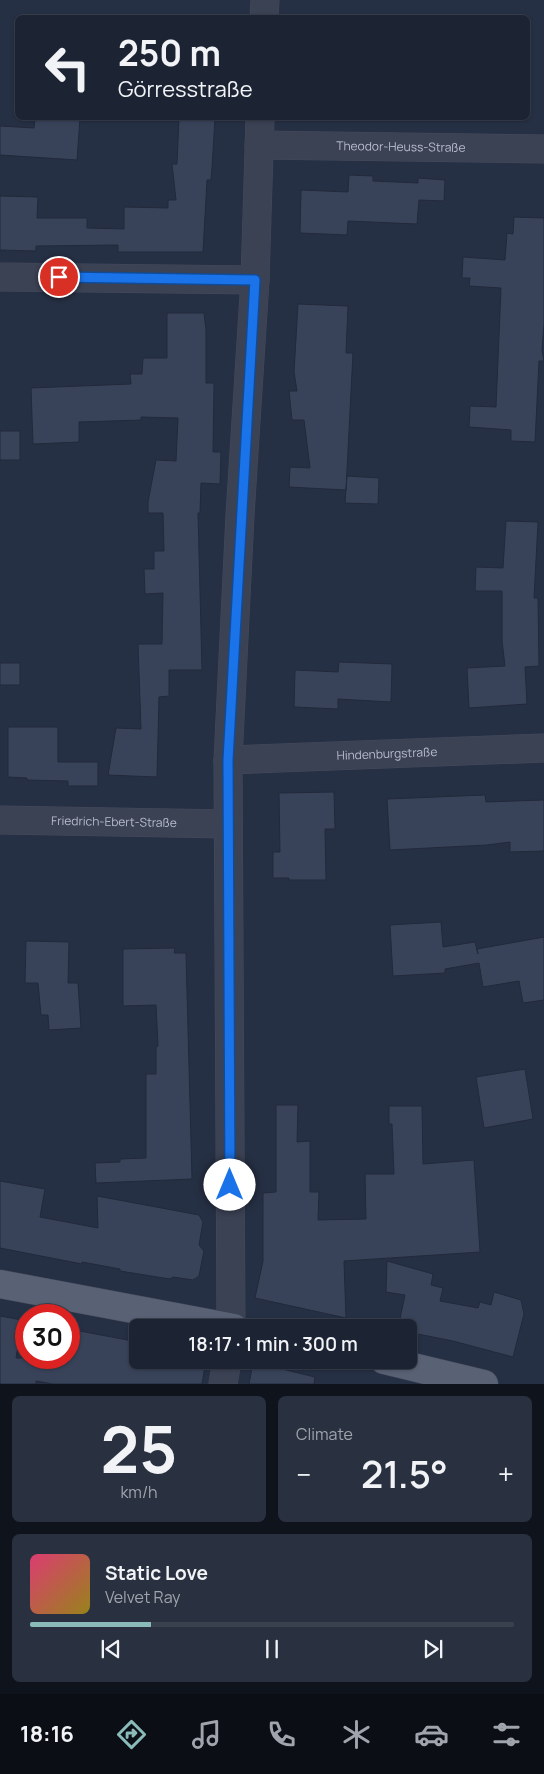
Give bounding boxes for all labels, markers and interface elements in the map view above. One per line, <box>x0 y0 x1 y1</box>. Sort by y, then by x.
text: 250 m <box>118 29 221 77</box>
icon: left <box>35 35 100 100</box>
text: Görresstraße <box>118 74 253 104</box>
street label: Theodor-Heuss-Straße <box>336 137 466 156</box>
pin <box>38 256 80 298</box>
icon: arrive <box>45 263 73 291</box>
street label: Hindenburgstraße <box>336 743 438 764</box>
street label: Friedrich-Ebert-Straße <box>51 812 177 831</box>
position arrow <box>203 1158 255 1210</box>
speed limit sign: 30 <box>15 1304 80 1369</box>
text: 18:17 · 1 min · 300 m <box>188 1331 358 1357</box>
text: 25 <box>101 1404 177 1493</box>
text: Climate <box>296 1423 353 1445</box>
text: 21.5° <box>361 1447 448 1499</box>
text: − <box>296 1455 311 1493</box>
text: + <box>498 1455 514 1493</box>
text: km/h <box>120 1481 158 1503</box>
text: Static Love <box>105 1560 208 1586</box>
text: Velvet Ray <box>105 1586 181 1608</box>
icon: previous <box>97 1635 125 1663</box>
icon: pause <box>258 1635 286 1663</box>
icon: next <box>419 1635 447 1663</box>
icon: directions <box>114 1717 149 1752</box>
icon: music <box>189 1717 224 1752</box>
icon: phone <box>264 1717 299 1752</box>
icon: climate <box>339 1717 374 1752</box>
icon: car <box>414 1717 449 1752</box>
icon: filters <box>489 1717 524 1752</box>
text: 18:16 <box>20 1719 74 1749</box>

